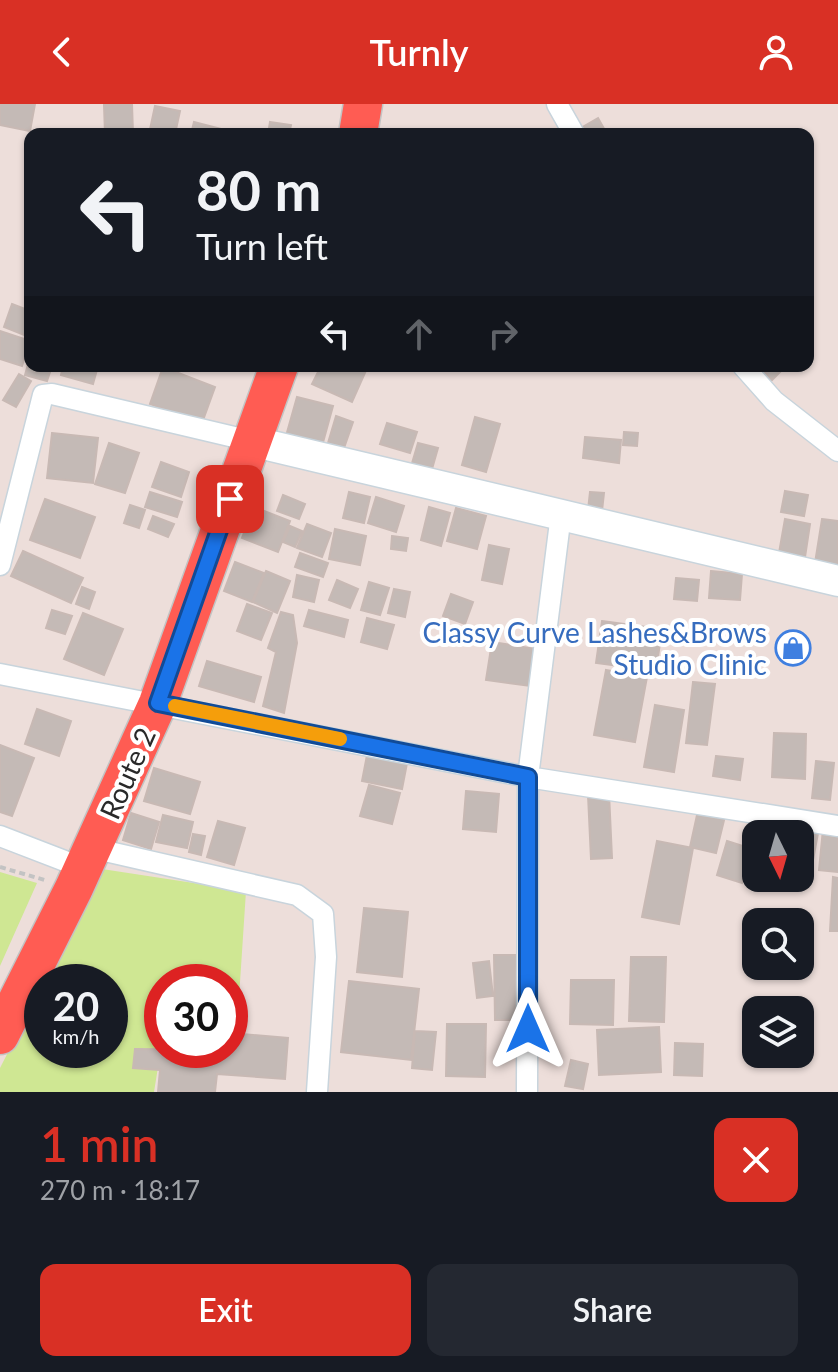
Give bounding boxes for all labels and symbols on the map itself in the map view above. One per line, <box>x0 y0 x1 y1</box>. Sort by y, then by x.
pin <box>196 465 264 533</box>
place label: Classy Curve Lashes&Brows Studio Clinic <box>423 615 767 681</box>
shop icon: Classy Curve Lashes&Brows Studio Clinic <box>774 629 812 667</box>
street label: Route 2 <box>92 722 162 824</box>
north arrow <box>742 820 814 892</box>
speed limit sign: 30 <box>144 964 248 1068</box>
position arrow <box>486 987 570 1071</box>

